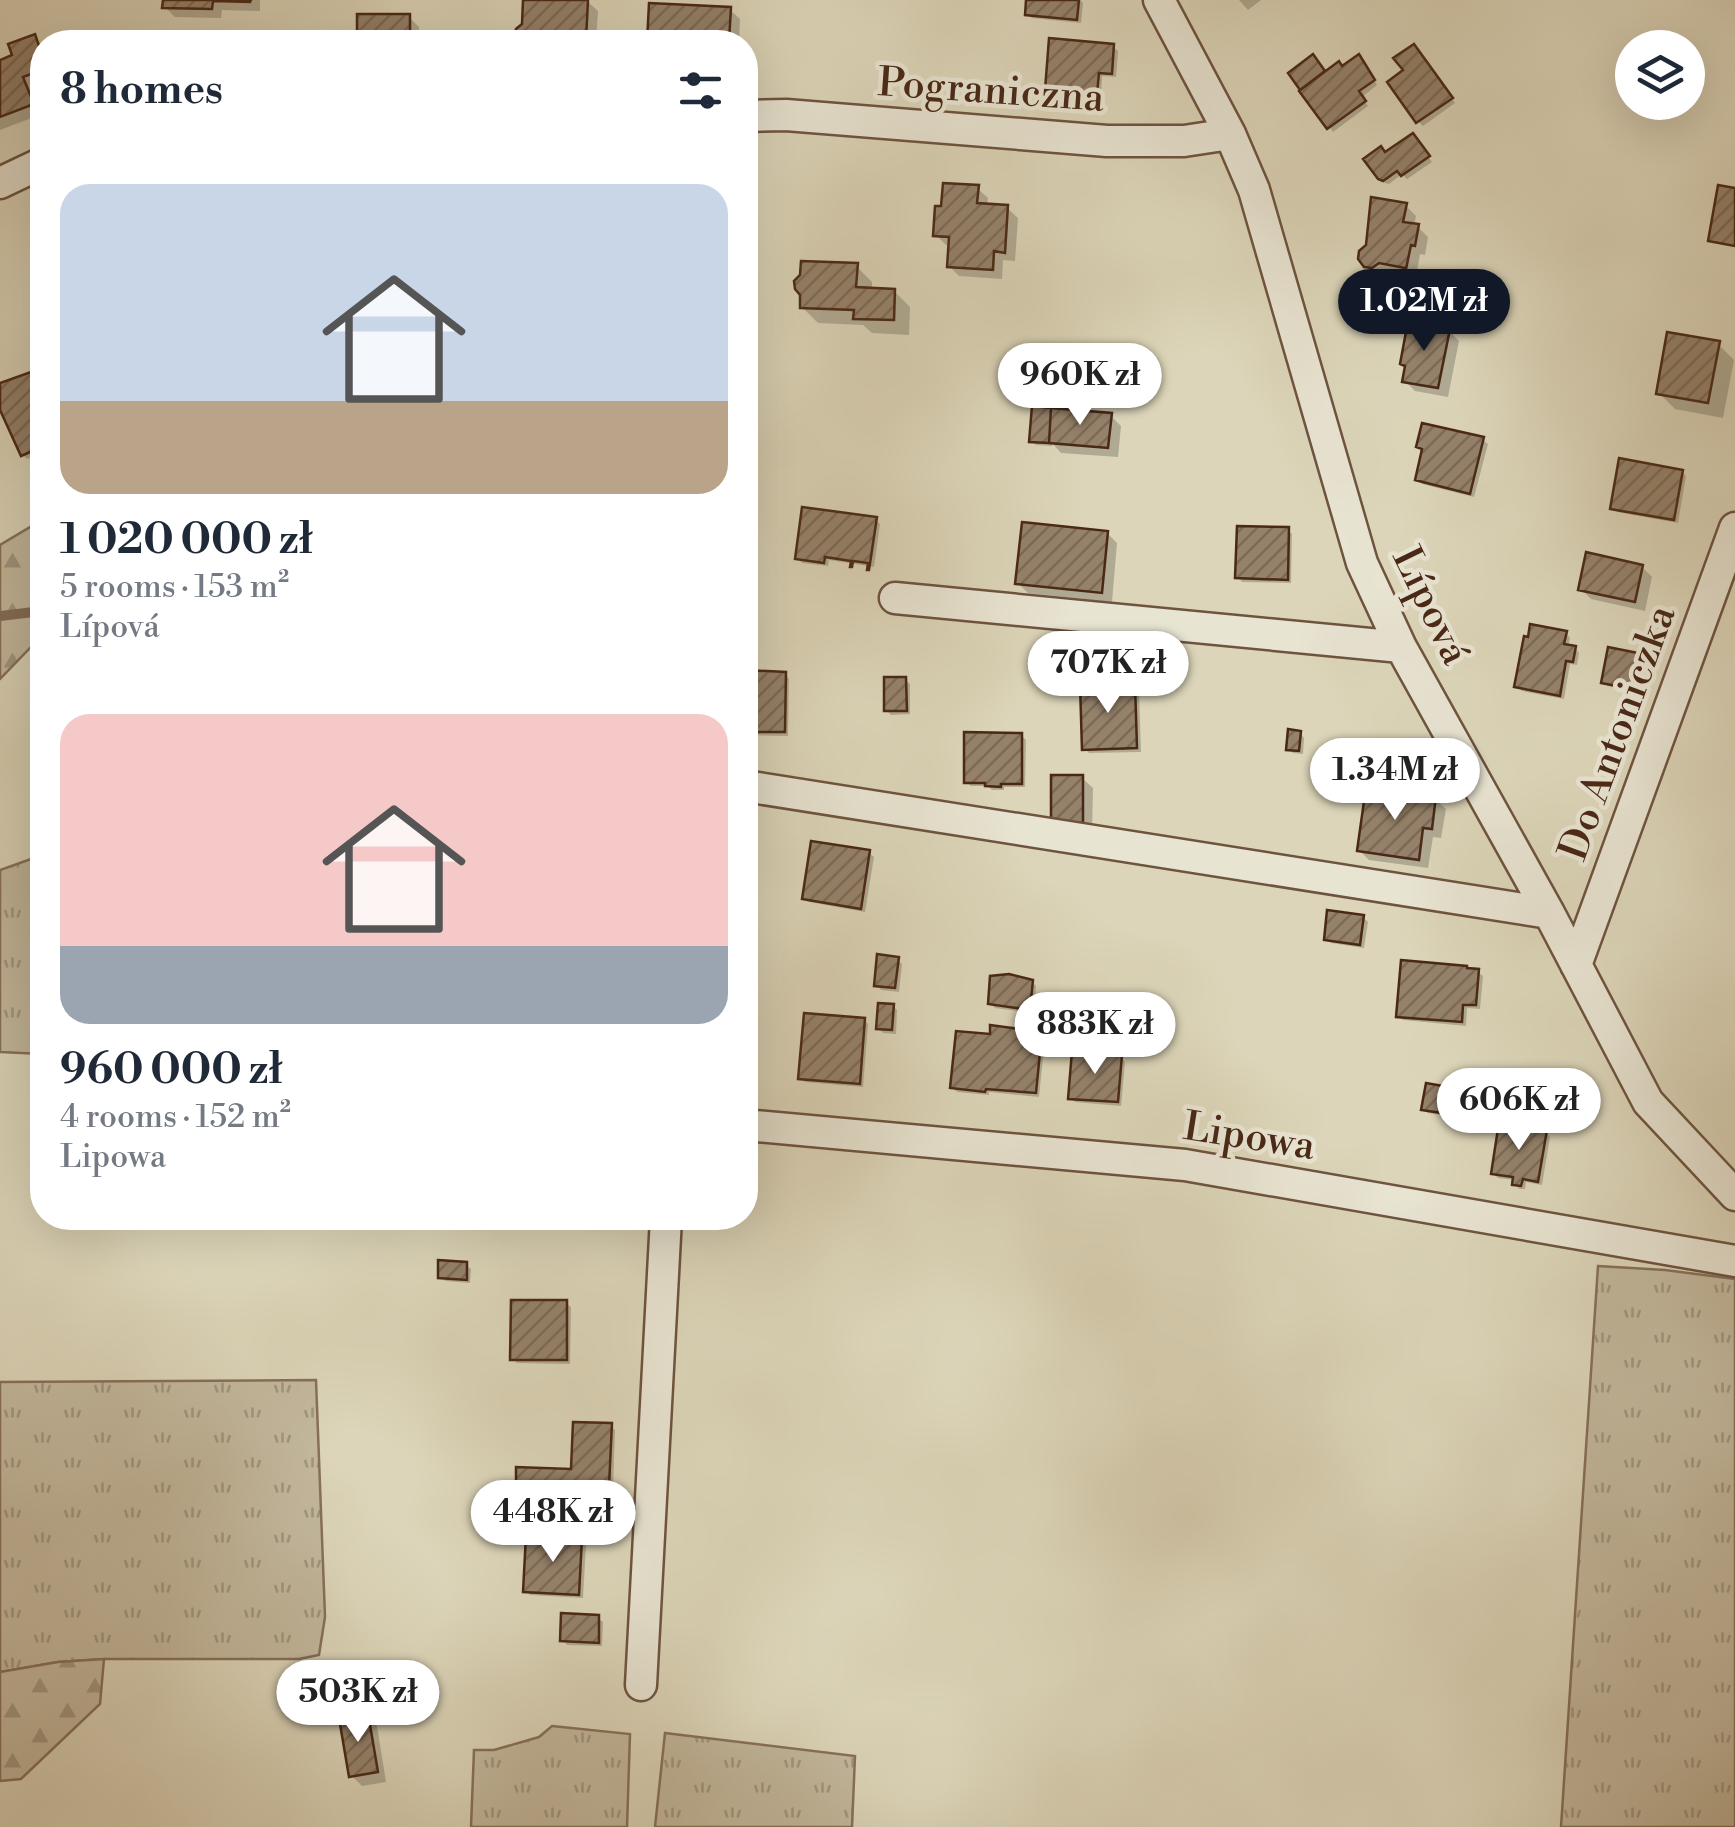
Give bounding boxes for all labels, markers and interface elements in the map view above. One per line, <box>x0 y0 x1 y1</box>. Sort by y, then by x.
map controls <box>1615 30 1705 120</box>
button: layers <box>1615 30 1705 120</box>
street label: Pograniczna <box>876 58 1107 125</box>
icon: filters <box>673 63 728 118</box>
text: 8 homes <box>60 64 223 117</box>
icon: home <box>304 249 484 429</box>
pin: 1.02M zł <box>1321 269 1527 354</box>
text: 1.02M zł <box>1360 281 1488 321</box>
pin: 960K zł <box>988 343 1172 428</box>
text: 960K zł <box>1020 355 1140 395</box>
text: 1 020 000 zł <box>60 514 313 567</box>
street label: Lípová <box>1380 539 1480 674</box>
text: 5 rooms · 153 m² <box>60 567 289 607</box>
street label: Do Antoniczka <box>1549 598 1688 868</box>
text: Lípová <box>60 607 160 647</box>
pin: 707K zł <box>1016 631 1200 716</box>
text: 707K zł <box>1050 643 1166 683</box>
pin: 1.34M zł <box>1292 738 1498 823</box>
text: 1.34M zł <box>1332 750 1458 790</box>
icon: home <box>304 779 484 959</box>
pin: 883K zł <box>1003 992 1187 1077</box>
text: 883K zł <box>1037 1004 1153 1044</box>
text: 960 000 zł <box>60 1044 282 1097</box>
pin: 606K zł <box>1427 1068 1611 1153</box>
text: 606K zł <box>1459 1080 1579 1120</box>
text: 4 rooms · 152 m² <box>60 1097 291 1137</box>
street label: Lipowa <box>1180 1102 1319 1172</box>
text: Lipowa <box>60 1137 166 1177</box>
pin: 448K zł <box>461 1480 645 1565</box>
text: 448K zł <box>493 1492 613 1532</box>
pin: 503K zł <box>266 1660 450 1745</box>
text: 503K zł <box>298 1672 418 1712</box>

